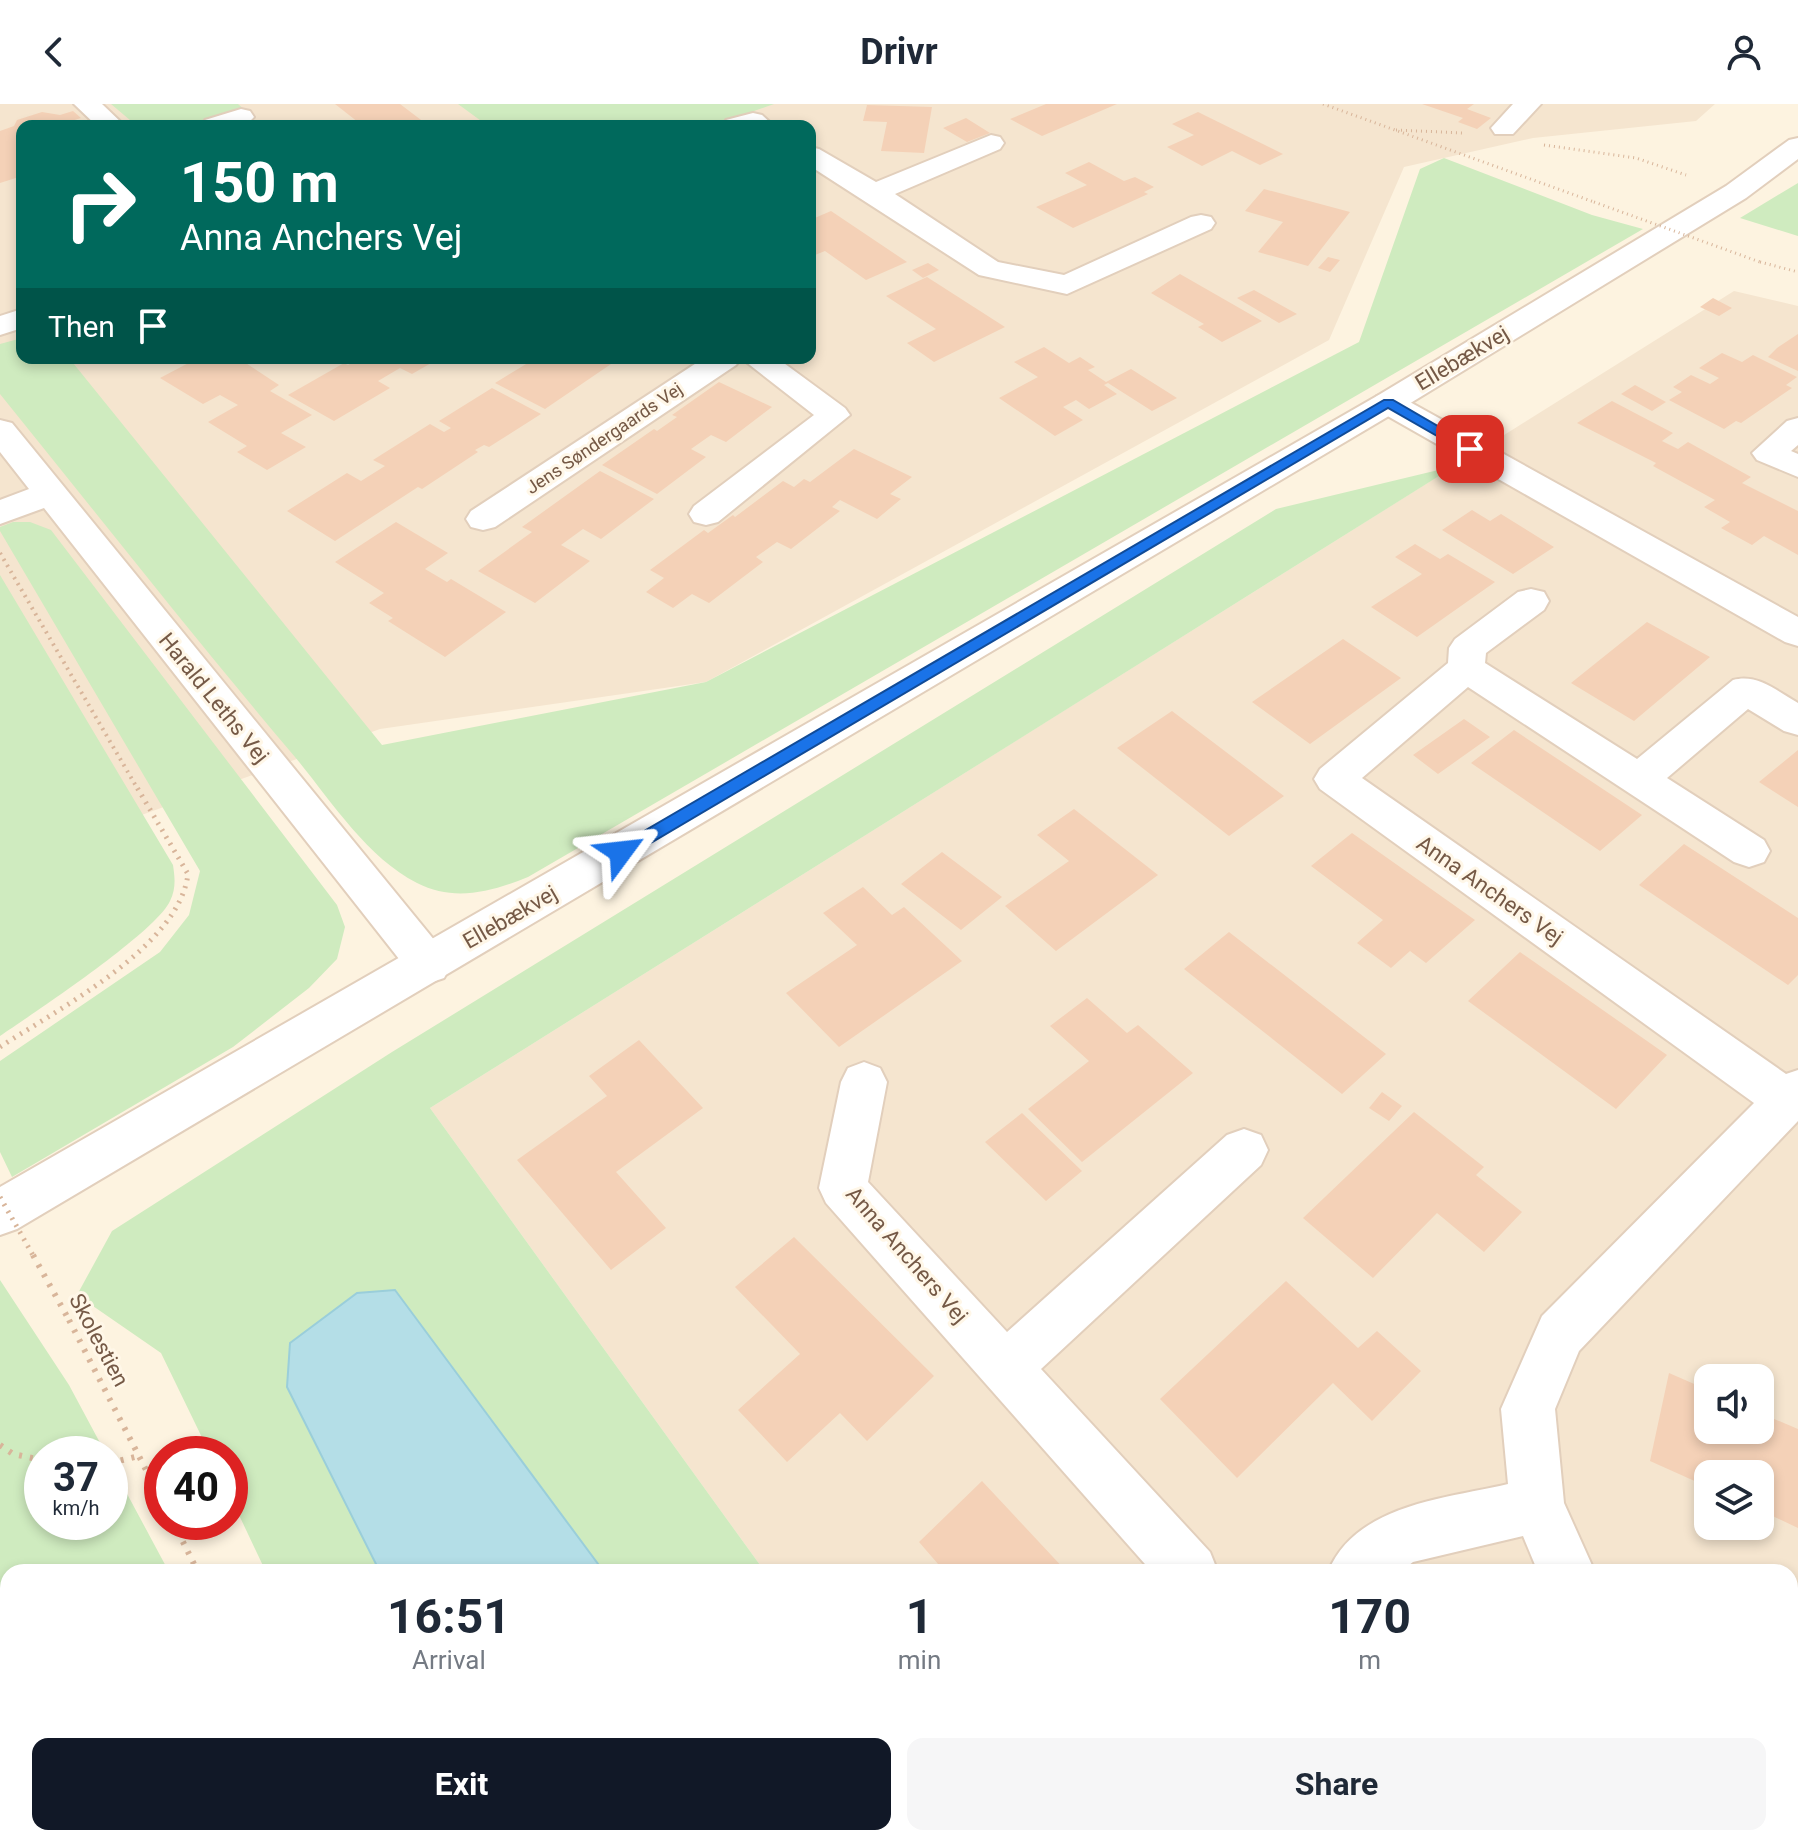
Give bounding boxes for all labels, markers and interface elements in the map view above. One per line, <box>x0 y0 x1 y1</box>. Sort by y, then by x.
icon: back <box>32 30 76 74</box>
icon: person <box>1722 30 1766 74</box>
text: Drivr <box>860 31 938 73</box>
text: 150 m <box>180 150 339 216</box>
icon: right <box>48 152 152 256</box>
text: Anna Anchers Vej <box>180 217 462 259</box>
icon: arrive <box>131 304 175 348</box>
text: Then <box>48 309 115 344</box>
street label: Ellebækvej <box>1411 320 1513 396</box>
street label: Jens Søndergaards Vej <box>522 378 686 498</box>
pin <box>1436 415 1504 483</box>
icon: arrive <box>1448 427 1492 471</box>
street label: Harald Leths Vej <box>154 628 274 768</box>
position arrow <box>579 810 663 894</box>
street label: Anna Anchers Vej <box>1412 830 1568 950</box>
street label: Ellebækvej <box>459 880 561 954</box>
street label: Anna Anchers Vej <box>841 1182 973 1328</box>
street label: Skolestien <box>64 1289 134 1391</box>
map controls <box>1694 1364 1774 1540</box>
button: sound <box>1694 1364 1774 1444</box>
speed limit sign: 40 <box>144 1436 248 1540</box>
text: 37 <box>53 1454 99 1501</box>
button: layers <box>1694 1460 1774 1540</box>
text: km/h <box>53 1496 99 1520</box>
text: 16:51 <box>387 1588 511 1645</box>
text: 1 <box>906 1588 933 1645</box>
text: 170 <box>1328 1588 1411 1645</box>
text: Arrival <box>412 1645 486 1675</box>
text: min <box>898 1645 941 1675</box>
text: m <box>1358 1645 1381 1675</box>
button: Exit <box>32 1738 891 1830</box>
button: Share <box>907 1738 1766 1830</box>

